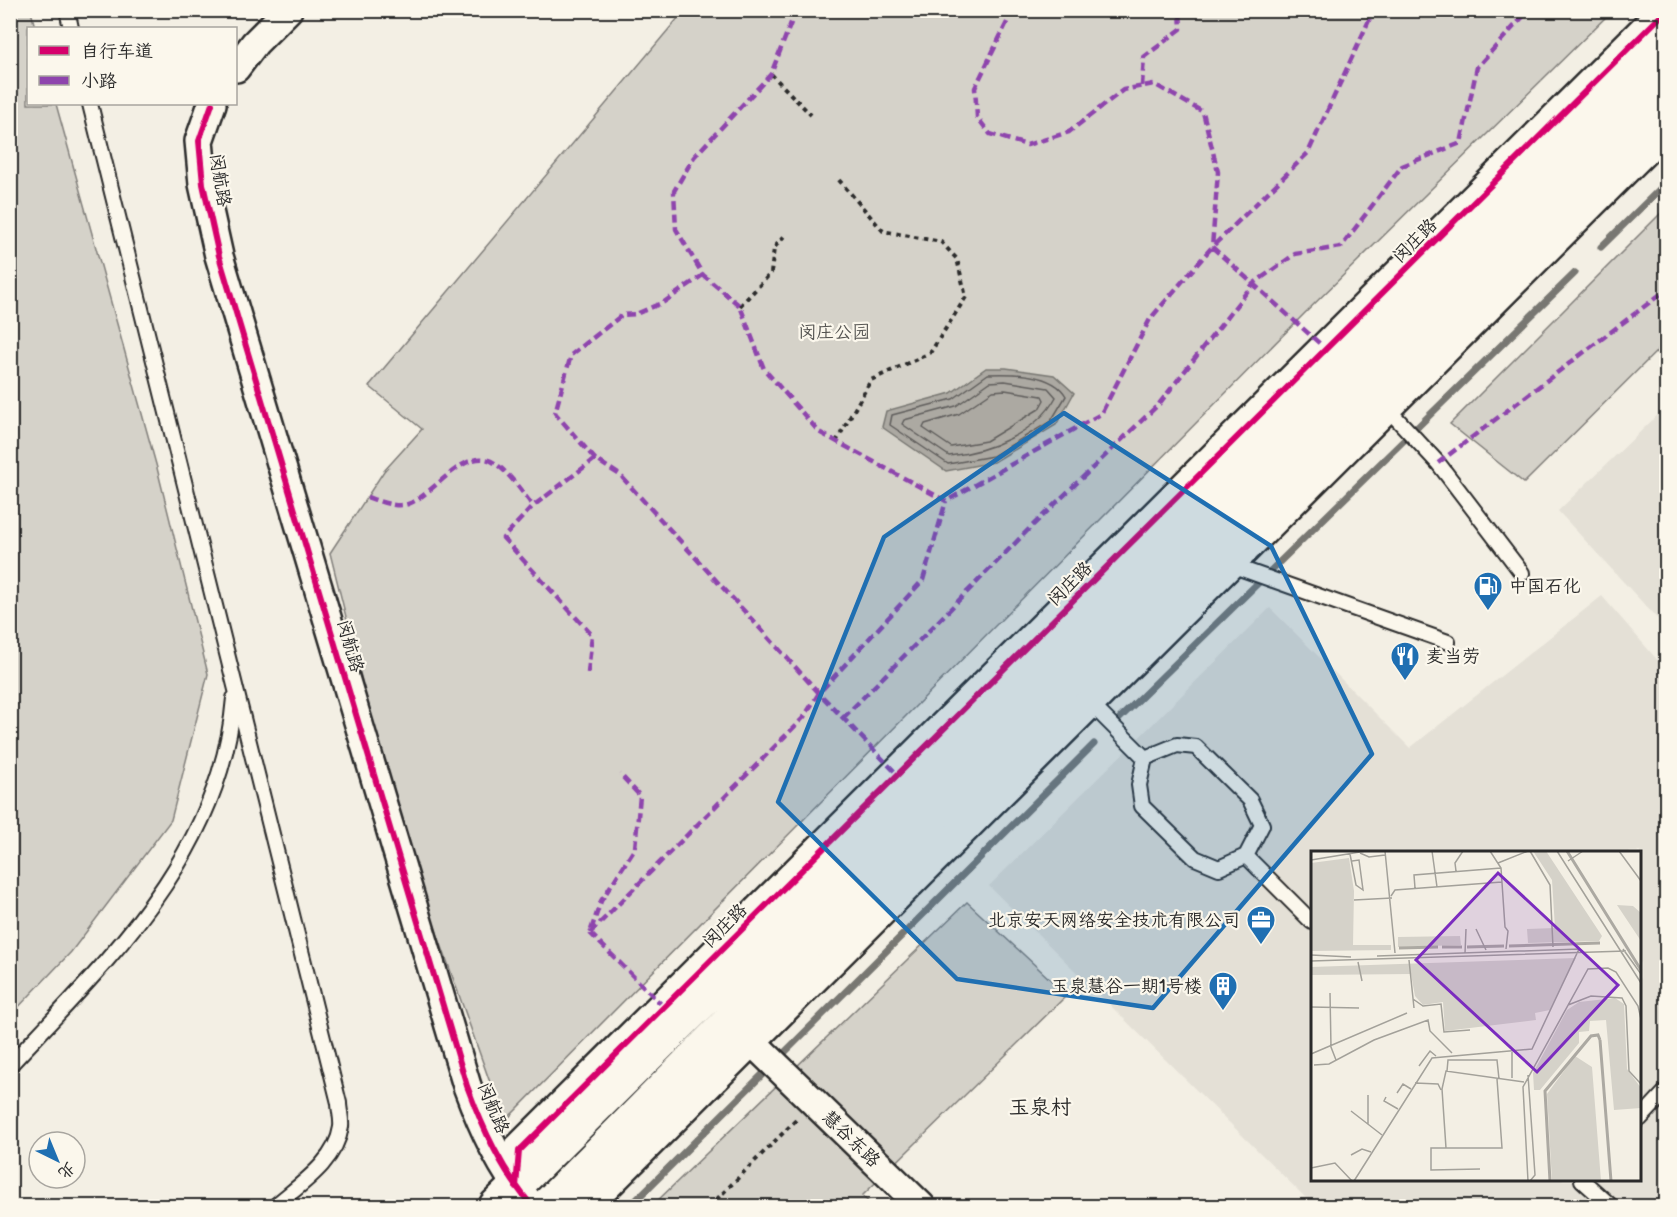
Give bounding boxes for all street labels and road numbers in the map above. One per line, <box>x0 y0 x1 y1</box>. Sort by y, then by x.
street label: 闵航路 <box>205 152 235 208</box>
street label: 闵庄路 <box>1388 214 1442 268</box>
street label: 闵庄路 <box>1043 557 1097 611</box>
street label: 闵航路 <box>332 617 368 675</box>
street label: 闵庄路 <box>698 899 752 953</box>
street label: 闵航路 <box>473 1079 513 1137</box>
street label: 慧谷东路 <box>818 1106 884 1172</box>

